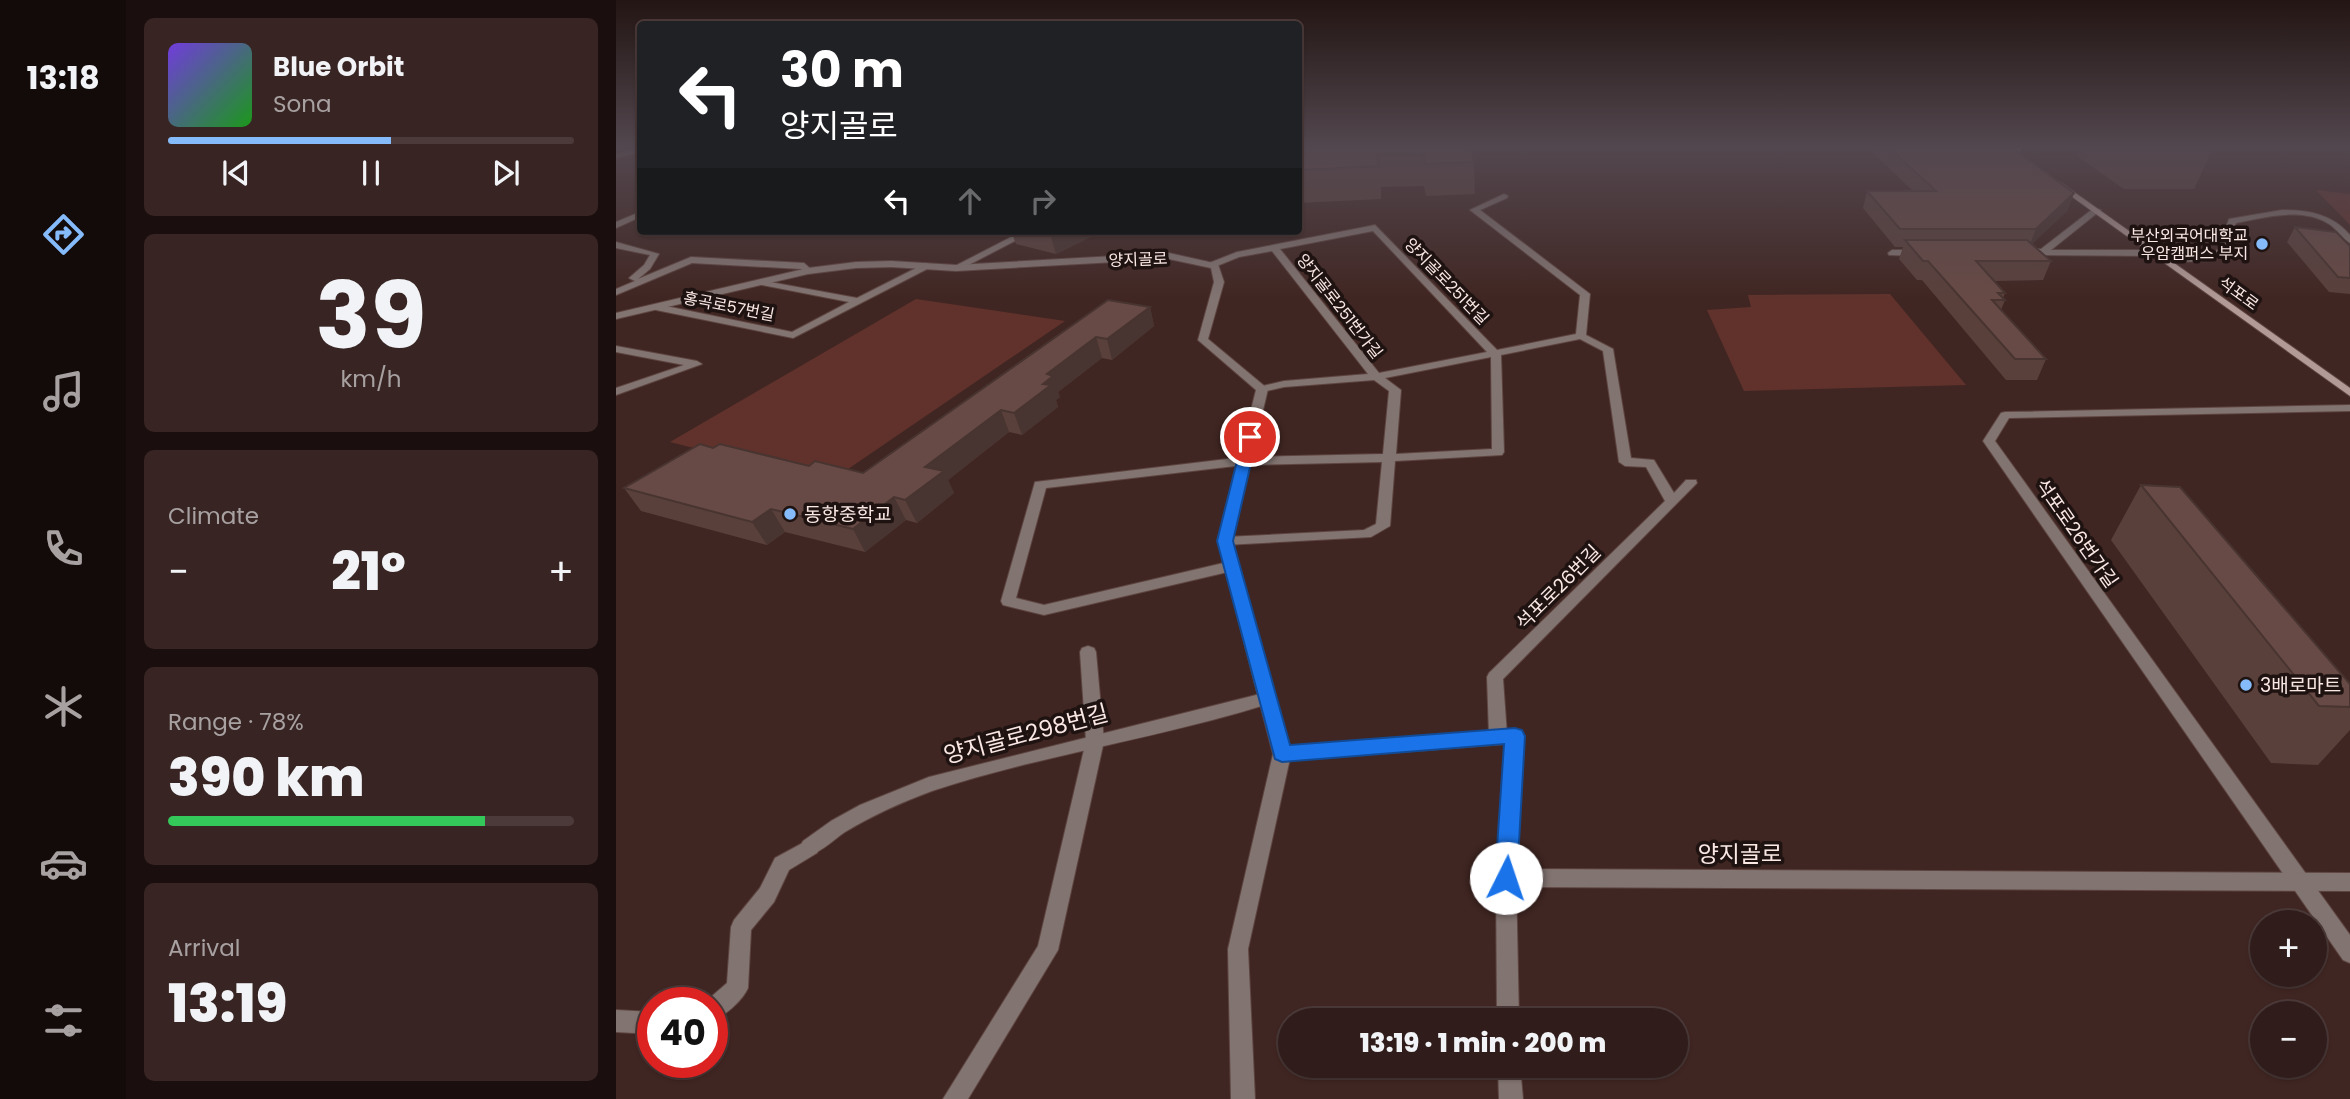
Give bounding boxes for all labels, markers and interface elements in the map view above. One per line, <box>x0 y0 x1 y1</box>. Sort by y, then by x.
text: 30 m <box>780 36 904 104</box>
text: Blue Orbit <box>273 49 404 85</box>
icon: left <box>665 49 756 140</box>
text: 13:18 <box>26 55 100 100</box>
text: Sona <box>273 88 332 120</box>
text: 양지골로 <box>780 103 898 148</box>
icon: previous <box>217 154 255 192</box>
icon: pause <box>352 154 390 192</box>
icon: next <box>487 154 525 192</box>
icon: left <box>878 182 916 220</box>
icon: ahead <box>951 182 989 220</box>
icon: right <box>1024 182 1062 220</box>
icon: directions <box>39 210 88 259</box>
place label: 부산외국어대학교 우암캠퍼스 부지 <box>2130 224 2248 265</box>
street label: 양지골로251번길 <box>1399 233 1494 330</box>
marker: 부산외국어대학교 우암캠퍼스 부지 <box>2254 236 2270 252</box>
street label: 양지골로 <box>1108 247 1168 272</box>
street label: 양지골로251번가길 <box>1291 249 1388 364</box>
text: 39 <box>315 252 427 380</box>
street label: 석포로 <box>2214 271 2264 316</box>
street label: 홍곡로57번길 <box>681 286 776 327</box>
text: km/h <box>340 363 402 395</box>
icon: music <box>39 367 88 416</box>
pin <box>1220 407 1280 467</box>
icon: arrive <box>1231 418 1269 456</box>
street label: 석포로26번가길 <box>2029 473 2124 593</box>
text: Climate <box>168 500 259 532</box>
place label: 동항중학교 <box>804 501 891 528</box>
marker: 동항중학교 <box>782 506 798 522</box>
icon: phone <box>39 524 88 573</box>
text: 21° <box>331 535 406 608</box>
street label: 석포로26번길 <box>1510 539 1607 636</box>
text: − <box>168 545 189 598</box>
text: + <box>548 545 574 598</box>
place label: 3배로마트 <box>2260 672 2341 699</box>
marker: 3배로마트 <box>2238 677 2254 693</box>
icon: climate <box>39 682 88 731</box>
street label: 양지골로298번길 <box>940 697 1112 771</box>
text: Range · 78% <box>168 706 304 738</box>
text: 390 km <box>168 741 364 814</box>
street label: 양지골로 <box>1698 838 1782 870</box>
icon: car <box>39 839 88 888</box>
position arrow <box>1469 841 1543 915</box>
map controls <box>2250 910 2327 1078</box>
button: + <box>2250 910 2327 987</box>
text: Arrival <box>168 932 240 964</box>
text: 13:19 <box>168 967 287 1040</box>
speed limit sign: 40 <box>637 987 728 1078</box>
icon: filters <box>39 996 88 1045</box>
button: − <box>2250 1001 2327 1078</box>
text: 13:19 · 1 min · 200 m <box>1360 1025 1606 1061</box>

